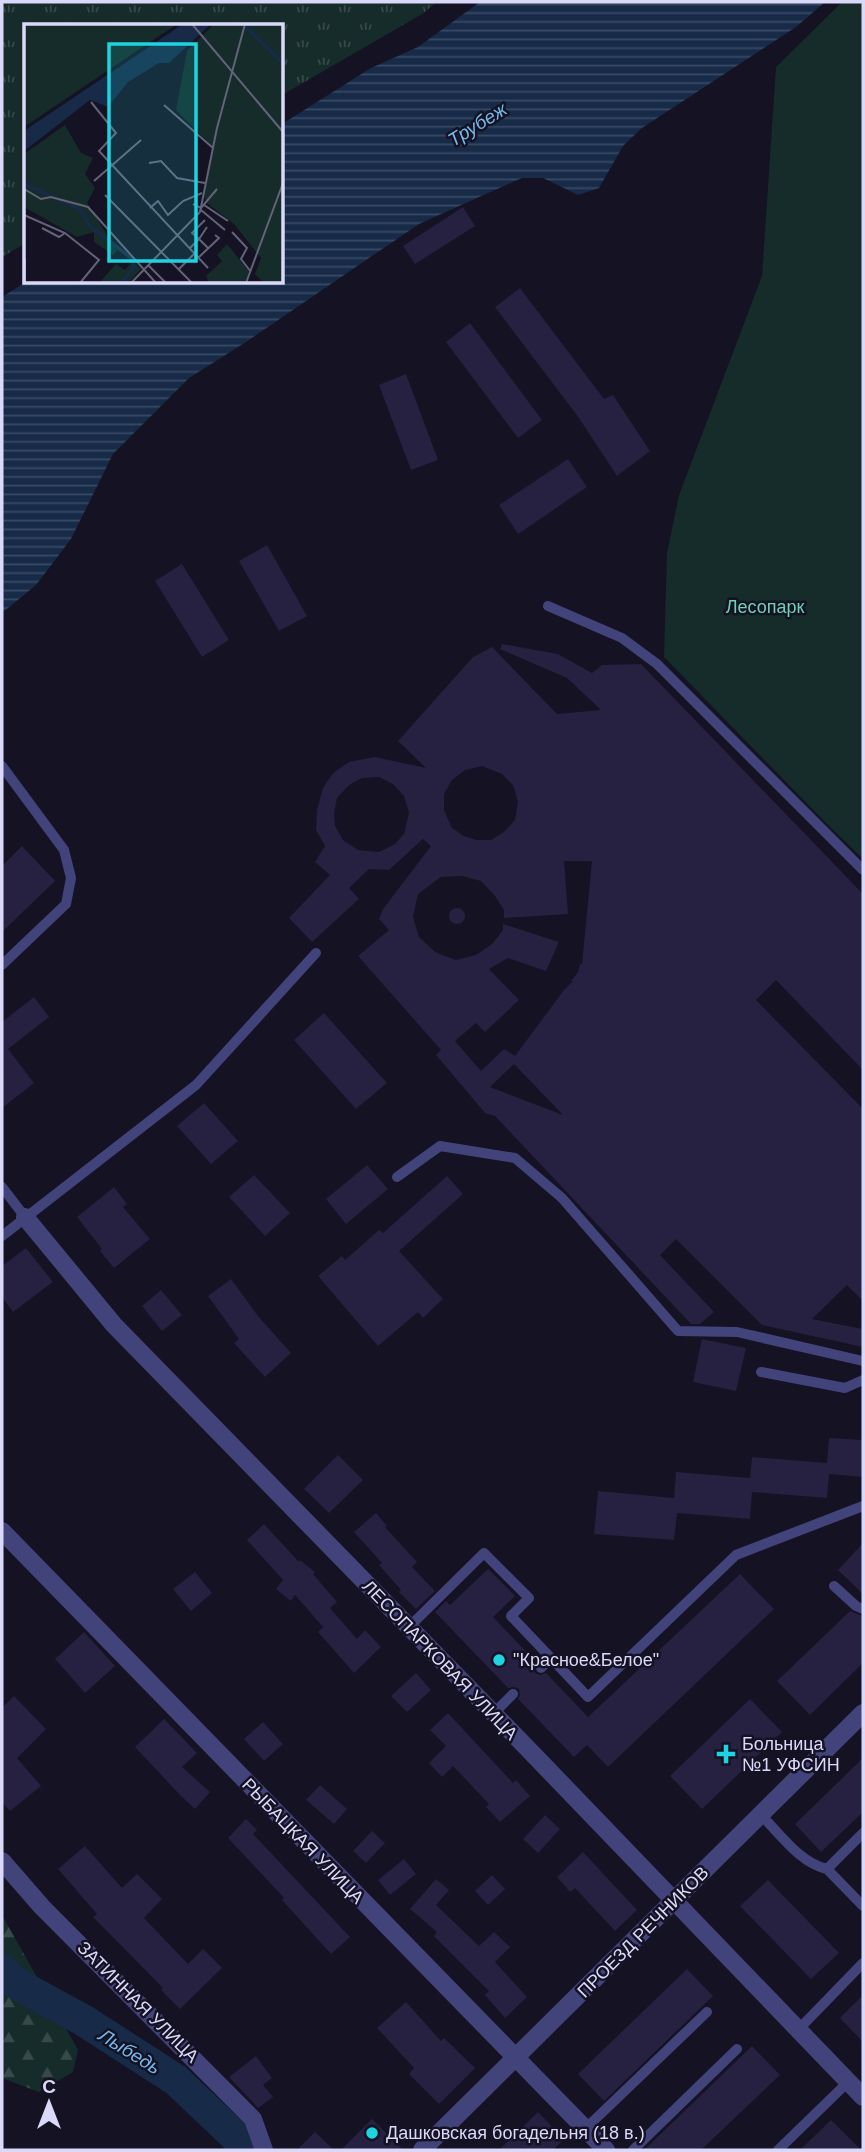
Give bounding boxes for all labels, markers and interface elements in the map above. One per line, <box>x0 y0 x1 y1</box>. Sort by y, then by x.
inset map <box>24 24 284 284</box>
water label: Трубеж <box>444 98 511 151</box>
park label: Лесопарк <box>726 597 804 617</box>
street label: ЛЕСОПАРКОВАЯ УЛИЦА <box>358 1576 522 1744</box>
place label: "Красное&Белое" <box>513 1650 659 1670</box>
marker: "Красное&Белое" <box>491 1652 507 1668</box>
place label: Больница №1 УФСИН <box>742 1734 840 1775</box>
marker: Больница №1 УФСИН <box>716 1744 736 1764</box>
street label: РЫБАЦКАЯ УЛИЦА <box>238 1774 368 1908</box>
street label: ПРОЕЗД РЕЧНИКОВ <box>574 1863 712 2001</box>
street label: ЗАТИННАЯ УЛИЦА <box>74 1938 202 2066</box>
water label: Лыбедь <box>93 2023 164 2078</box>
north arrow <box>14 2068 84 2138</box>
text: С <box>42 2076 56 2097</box>
place label: Дашковская богадельня (18 в.) <box>386 2123 645 2143</box>
marker: Дашковская богадельня (18 в.) <box>364 2125 380 2141</box>

